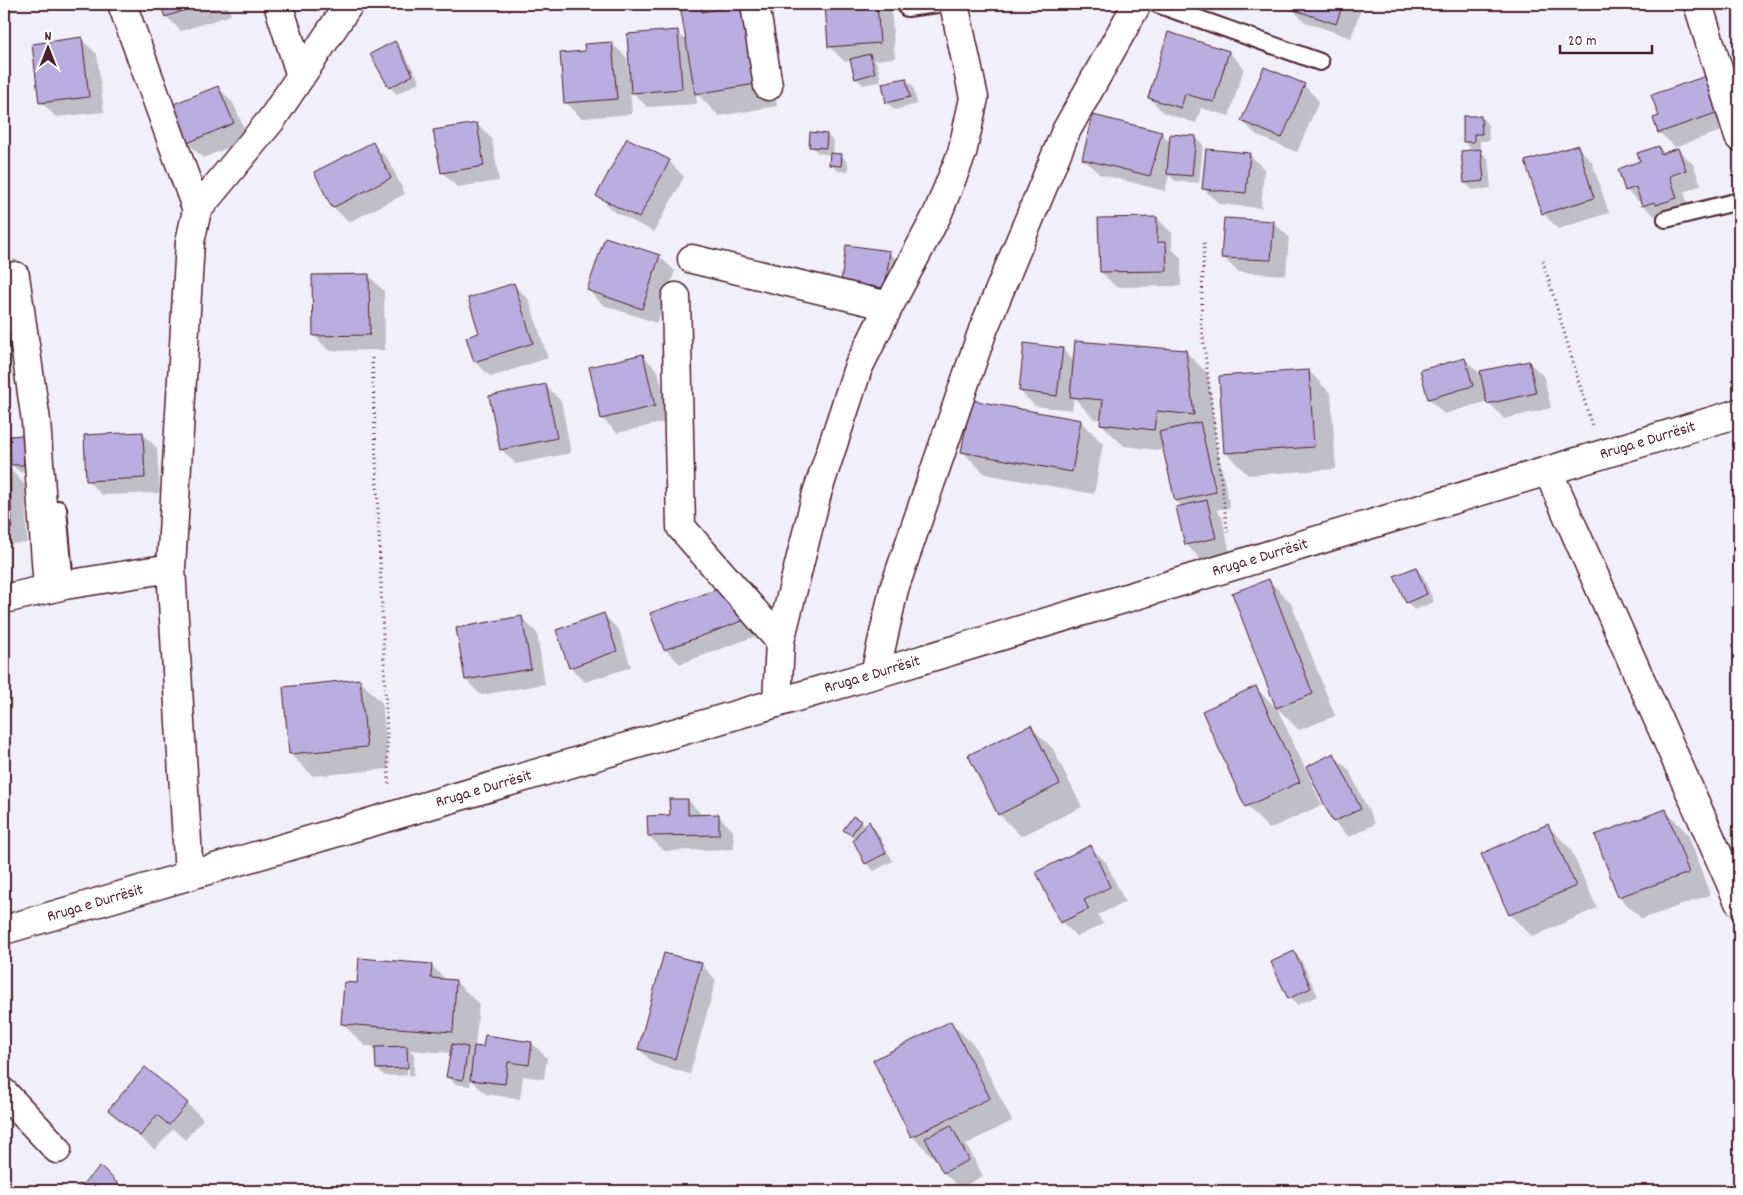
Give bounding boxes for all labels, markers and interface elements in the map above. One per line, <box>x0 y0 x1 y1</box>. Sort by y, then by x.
north arrow <box>22 22 72 72</box>
scale bar <box>1560 22 1653 54</box>
text: N <box>45 27 52 47</box>
text: 20 m <box>1568 31 1596 53</box>
street label: Rruga e Durrësit <box>1597 415 1699 466</box>
street label: Rruga e Durrësit <box>1209 532 1311 583</box>
street label: Rruga e Durrësit <box>821 649 923 700</box>
street label: Rruga e Durrësit <box>433 764 535 814</box>
street label: Rruga e Durrësit <box>44 878 146 928</box>

